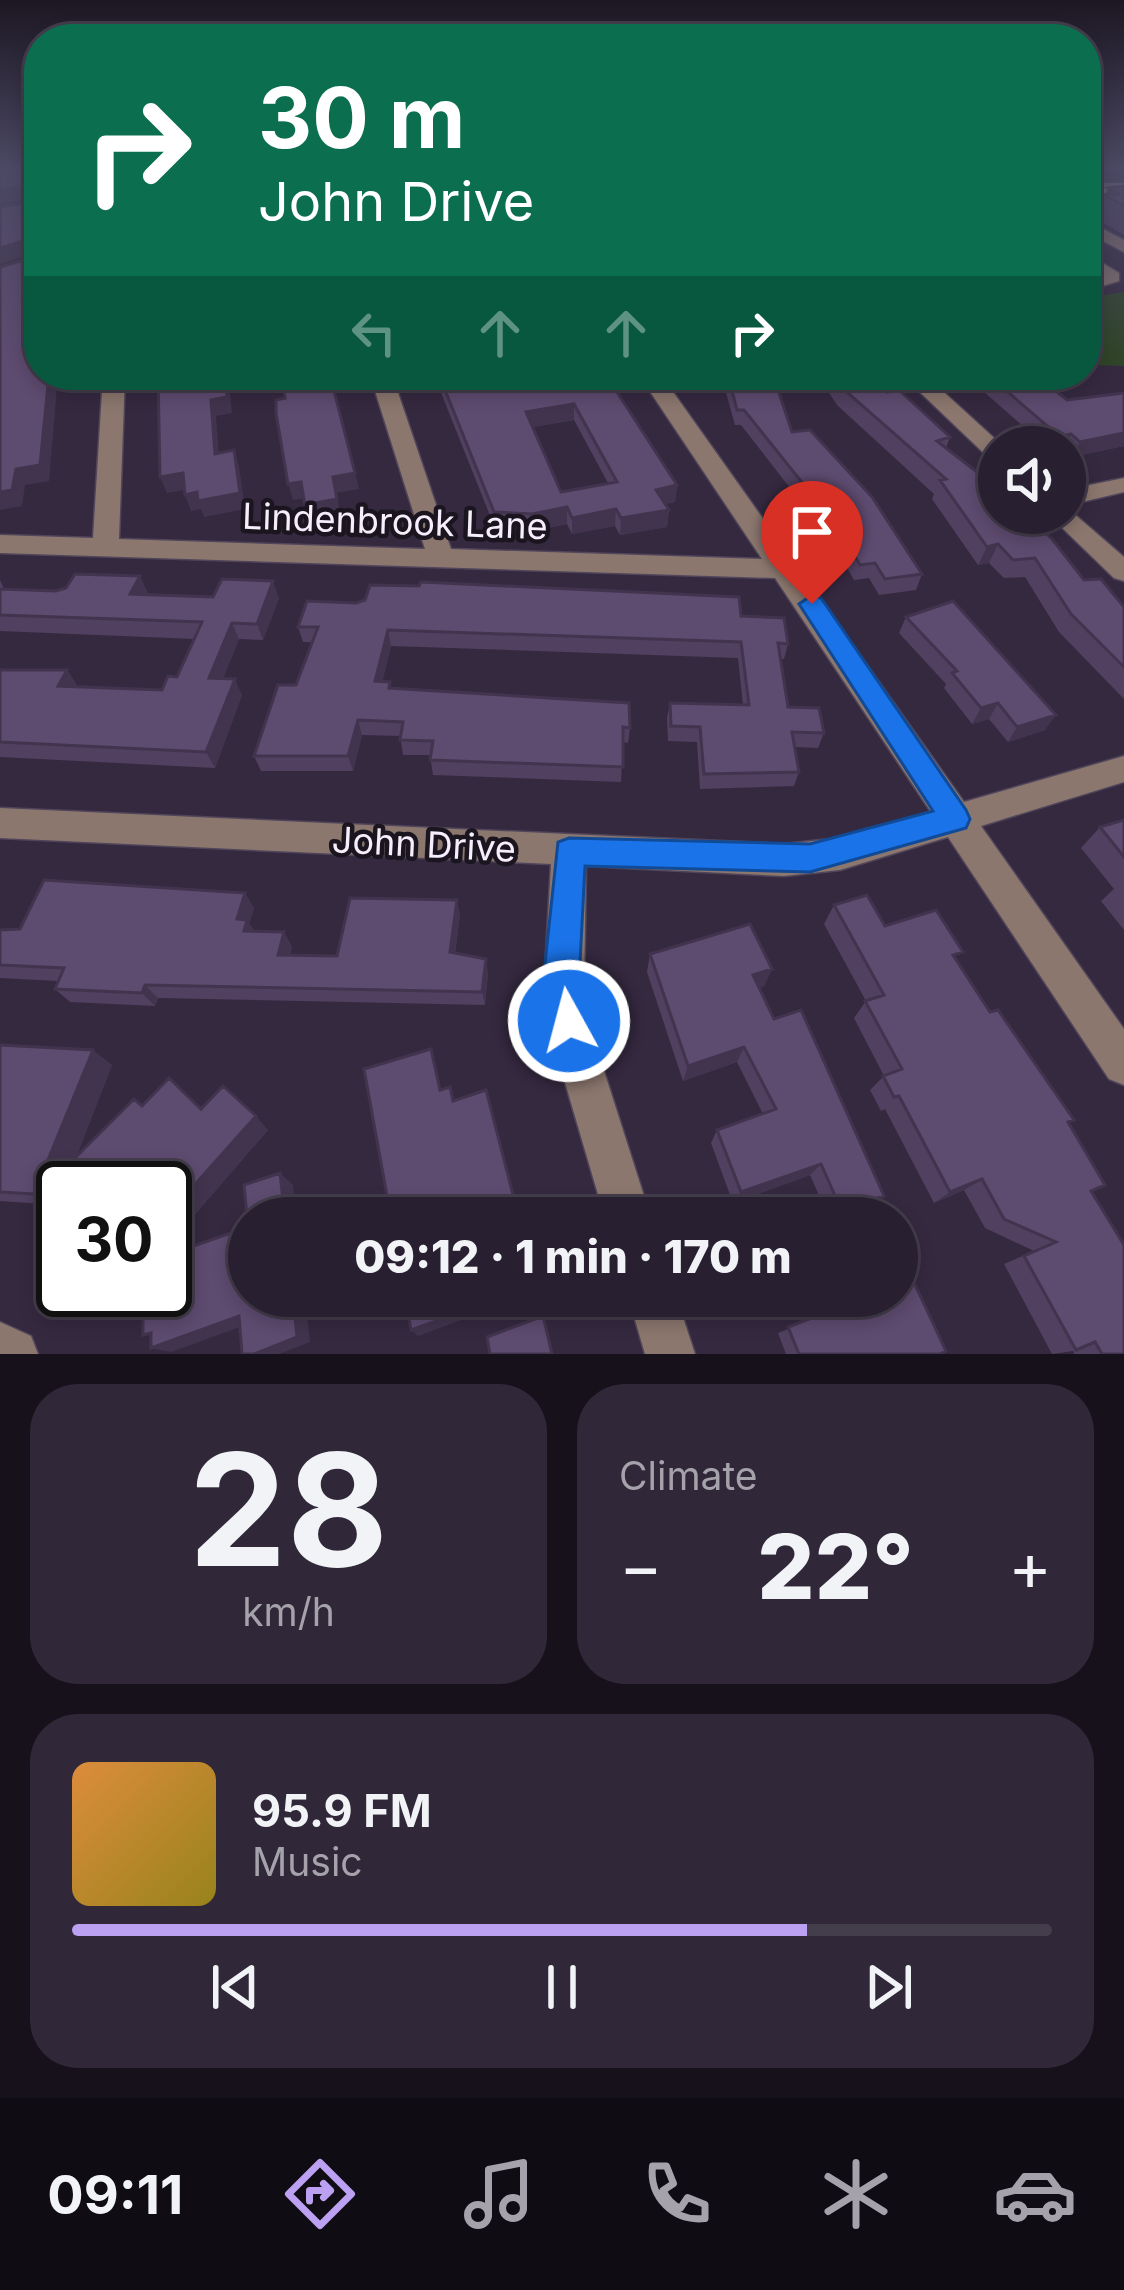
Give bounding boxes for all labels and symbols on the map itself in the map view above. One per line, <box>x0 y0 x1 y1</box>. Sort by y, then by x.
pin <box>761 481 863 604</box>
street label: Lindenbrook Lane <box>242 494 548 548</box>
street label: John Drive <box>331 817 517 871</box>
position arrow <box>506 958 632 1084</box>
speed limit sign: 30 <box>36 1161 192 1317</box>

